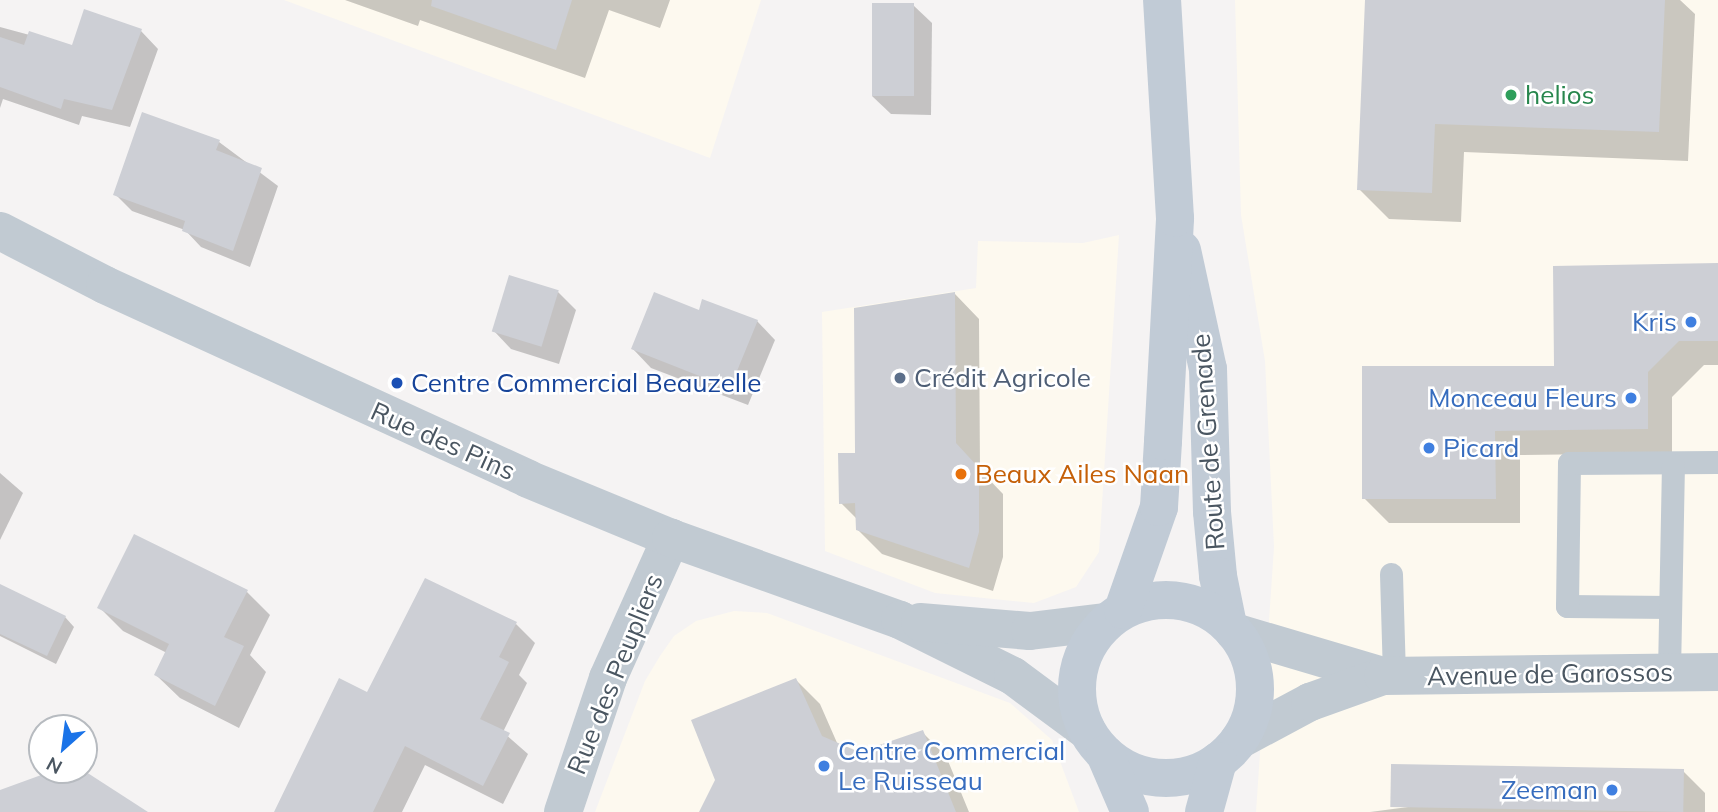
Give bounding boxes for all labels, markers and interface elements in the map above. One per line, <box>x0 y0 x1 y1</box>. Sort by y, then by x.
place label: helios <box>1525 79 1594 111</box>
marker: helios <box>1503 87 1519 103</box>
place label: Kris <box>1632 306 1677 338</box>
marker: Kris <box>1683 314 1699 330</box>
street label: Route de Grenade <box>1185 333 1231 551</box>
place label: Crédit Agricole <box>914 362 1091 394</box>
place label: Centre Commercial Beauzelle <box>411 367 761 399</box>
marker: Crédit Agricole <box>892 370 908 386</box>
marker: Centre Commercial Beauzelle <box>389 375 405 391</box>
place label: Monceau Fleurs <box>1428 382 1617 414</box>
marker: Monceau Fleurs <box>1623 390 1639 406</box>
street label: Rue des Pins <box>366 395 520 487</box>
place label: Picard <box>1443 432 1519 464</box>
marker: Picard <box>1421 440 1437 456</box>
place label: Beaux Ailes Naan <box>975 458 1189 490</box>
marker: Beaux Ailes Naan <box>953 466 969 482</box>
street label: Rue des Peupliers <box>561 569 669 779</box>
street label: Avenue de Garossos <box>1427 656 1673 692</box>
north arrow <box>28 714 98 784</box>
place label: Centre Commercial Le Ruisseau <box>838 735 1065 796</box>
text: N <box>42 752 66 780</box>
marker: Centre Commercial Le Ruisseau <box>816 758 832 774</box>
place label: Zeeman <box>1501 774 1598 806</box>
marker: Zeeman <box>1604 782 1620 798</box>

